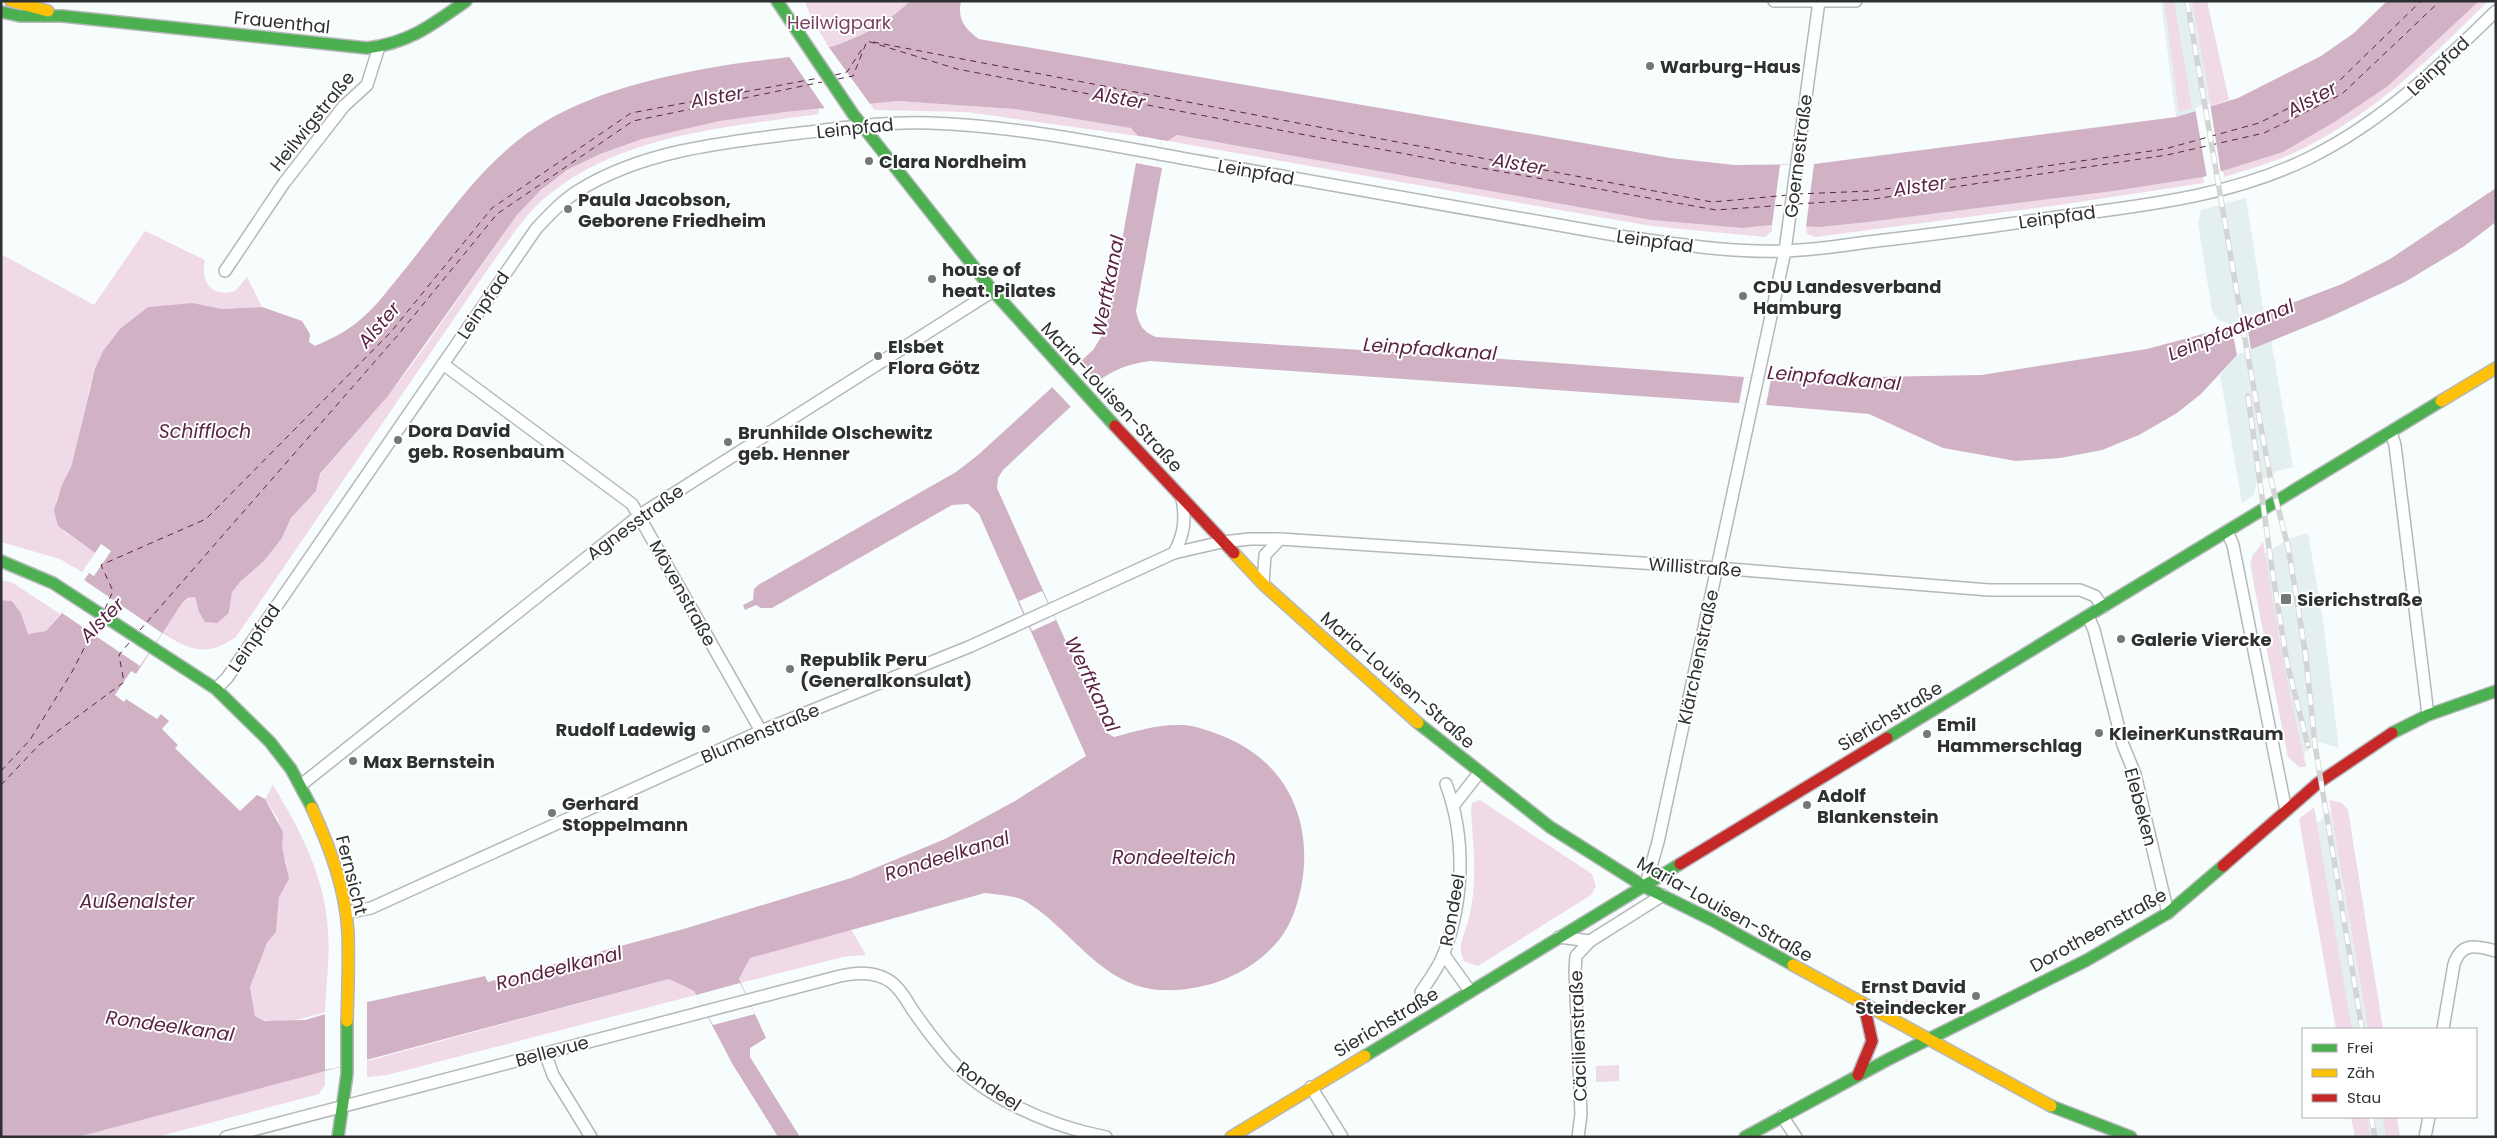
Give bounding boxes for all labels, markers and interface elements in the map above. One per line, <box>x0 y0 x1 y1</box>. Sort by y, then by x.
street label: Frauenthal <box>233 5 331 39</box>
park label: Heilwigpark <box>787 10 892 35</box>
street label: Leinpfad <box>2401 30 2475 102</box>
place label: Warburg-Haus <box>1660 54 1801 79</box>
marker: Warburg-Haus <box>1644 60 1656 72</box>
street label: Heilwigstraße <box>264 66 360 176</box>
water label: Alster <box>2281 74 2343 124</box>
water label: Alster <box>687 79 746 115</box>
water label: Alster <box>1089 80 1148 116</box>
street label: Goernestraße <box>1778 93 1818 219</box>
street label: Leinpfad <box>815 112 895 144</box>
water label: Alster <box>1489 146 1548 182</box>
place label: Clara Nordheim <box>879 149 1027 174</box>
street label: Leinpfad <box>1216 153 1296 191</box>
marker: Clara Nordheim <box>863 155 875 167</box>
water label: Alster <box>1891 169 1949 203</box>
place label: Paula Jacobson, Geborene Friedheim <box>578 187 766 233</box>
street label: Leinpfad <box>2017 199 2097 235</box>
marker: Paula Jacobson, Geborene Friedheim <box>562 203 574 215</box>
street label: Leinpfad <box>1615 223 1695 259</box>
water label: Werftkanal <box>1085 233 1131 339</box>
place label: house of heat. Pilates <box>942 257 1056 303</box>
street label: Leinpfad <box>451 266 515 344</box>
marker: house of heat. Pilates <box>926 273 938 285</box>
place label: CDU Landesverband Hamburg <box>1753 274 1941 320</box>
marker: CDU Landesverband Hamburg <box>1737 290 1749 302</box>
water label: Leinpfadkanal <box>2164 292 2298 368</box>
water label: Alster <box>351 295 407 355</box>
street label: Maria-Louisen-Straße <box>1035 316 1189 478</box>
water label: Leinpfadkanal <box>1362 331 1498 367</box>
place label: Elsbet Flora Götz <box>888 334 980 380</box>
marker: Elsbet Flora Götz <box>872 350 884 362</box>
water label: Leinpfadkanal <box>1766 359 1902 397</box>
water label: Schiffloch <box>159 418 251 445</box>
place label: Dora David geb. Rosenbaum <box>408 418 565 464</box>
place label: Brunhilde Olschewitz geb. Henner <box>738 420 933 466</box>
marker: Dora David geb. Rosenbaum <box>392 434 404 446</box>
marker: Brunhilde Olschewitz geb. Henner <box>722 436 734 448</box>
street label: Agnesstraße <box>581 478 689 566</box>
street label: Mövenstraße <box>643 535 723 651</box>
street label: Willistraße <box>1647 551 1743 583</box>
street label: Klärchenstraße <box>1671 587 1725 727</box>
place label: Sierichstraße <box>2297 587 2423 612</box>
water label: Alster <box>73 591 131 649</box>
marker: Sierichstraße <box>2279 592 2293 606</box>
street label: Leinpfad <box>222 599 286 677</box>
street label: Maria-Louisen-Straße <box>1315 606 1481 754</box>
place label: Galerie Viercke <box>2131 627 2272 652</box>
water label: Werftkanal <box>1058 632 1126 737</box>
marker: Galerie Viercke <box>2115 633 2127 645</box>
place label: Republik Peru (Generalkonsulat) <box>800 647 972 693</box>
marker: Republik Peru (Generalkonsulat) <box>784 663 796 675</box>
street label: Sierichstraße <box>1833 675 1947 757</box>
street label: Blumenstraße <box>697 697 823 769</box>
place label: Emil Hammerschlag <box>1937 712 2082 758</box>
place label: Rudolf Ladewig <box>556 717 696 742</box>
place label: KleinerKunstRaum <box>2109 721 2284 746</box>
marker: Rudolf Ladewig <box>700 723 712 735</box>
marker: KleinerKunstRaum <box>2093 727 2105 739</box>
marker: Emil Hammerschlag <box>1921 728 1933 740</box>
place label: Max Bernstein <box>363 749 495 774</box>
marker: Max Bernstein <box>347 755 359 767</box>
street label: Elebeken <box>2119 765 2163 849</box>
place label: Adolf Blankenstein <box>1817 783 1939 829</box>
place label: Gerhard Stoppelmann <box>562 791 688 837</box>
marker: Adolf Blankenstein <box>1801 799 1813 811</box>
marker: Gerhard Stoppelmann <box>546 807 558 819</box>
water label: Rondeelkanal <box>881 824 1013 888</box>
street label: Fernsicht <box>330 833 374 917</box>
water label: Rondeelteich <box>1112 844 1236 871</box>
street label: Maria-Louisen-Straße <box>1633 850 1817 968</box>
street label: Rondeel <box>1433 872 1471 948</box>
street label: Dorotheenstraße <box>2025 882 2171 978</box>
water label: Außenalster <box>79 888 195 915</box>
water label: Rondeelkanal <box>493 939 625 997</box>
street label: Cäcilienstraße <box>1563 970 1593 1102</box>
place label: Ernst David Steindecker <box>1855 974 1966 1020</box>
street label: Sierichstraße <box>1329 981 1443 1063</box>
marker: Ernst David Steindecker <box>1970 990 1982 1002</box>
water label: Rondeelkanal <box>104 1004 236 1048</box>
legend <box>2302 1028 2477 1118</box>
street label: Bellevue <box>513 1029 591 1073</box>
text: Frei <box>2347 1037 2373 1058</box>
street label: Rondeel <box>952 1055 1026 1117</box>
text: Zäh <box>2347 1062 2375 1083</box>
text: Stau <box>2347 1087 2381 1108</box>

